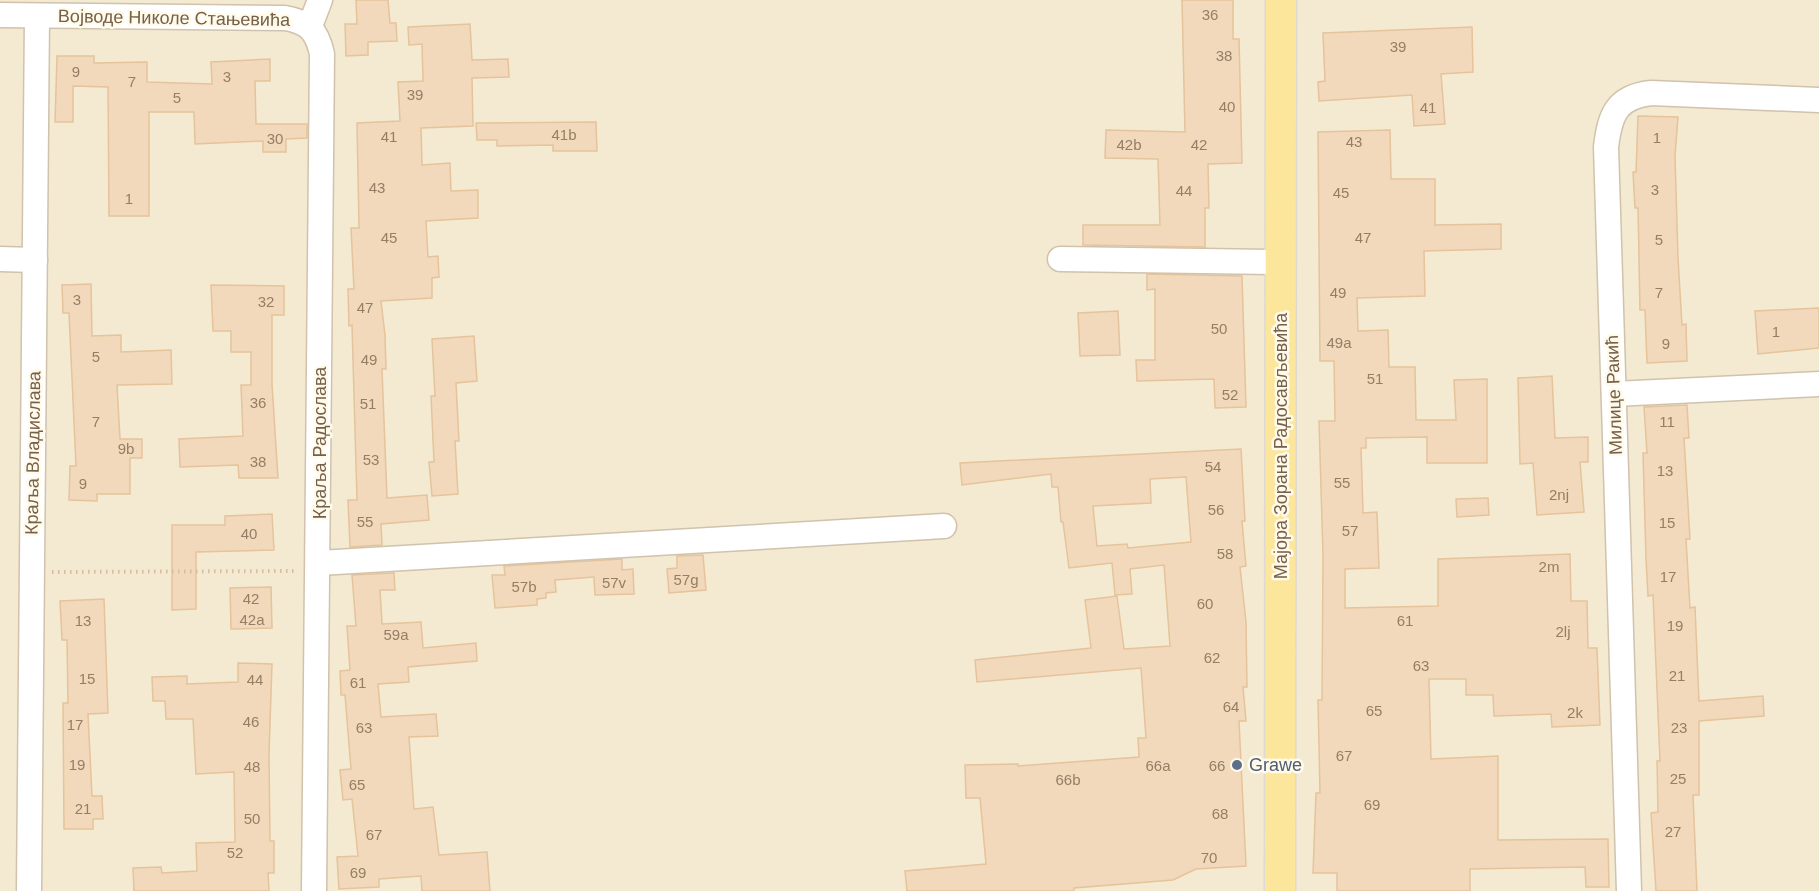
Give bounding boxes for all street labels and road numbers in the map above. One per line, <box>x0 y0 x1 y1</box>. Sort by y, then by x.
street label: Војводе Николе Стањевића <box>58 6 291 30</box>
street label: Мајора Зорана Радосављевића <box>1271 312 1291 579</box>
street label: Милице Ракић <box>1602 335 1626 455</box>
street label: Краља Радослава <box>310 366 330 519</box>
street label: Краља Владислава <box>22 370 44 535</box>

